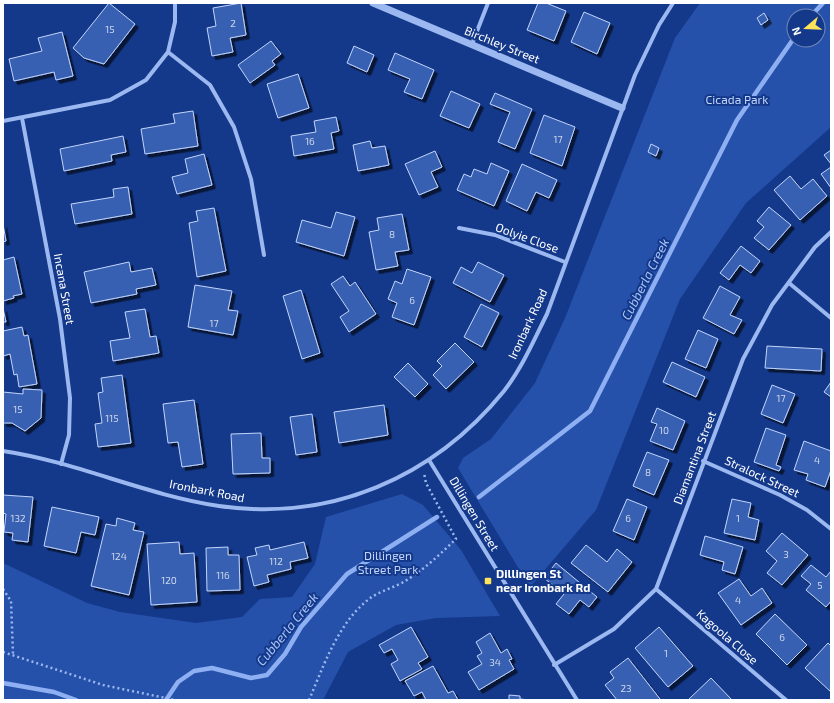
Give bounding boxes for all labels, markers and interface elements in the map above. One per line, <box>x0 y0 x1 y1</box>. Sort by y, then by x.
north arrow <box>786 8 826 48</box>
house number: 2 <box>230 17 236 29</box>
house number: 15 <box>105 23 115 35</box>
street label: Birchley Street <box>463 23 542 66</box>
text: N <box>789 25 804 37</box>
park label: Cicada Park <box>706 92 768 106</box>
house number: 17 <box>553 133 563 145</box>
house number: 16 <box>305 135 315 147</box>
street label: Oolyie Close <box>494 219 561 255</box>
house number: 8 <box>389 228 395 240</box>
water label: Cubberla Creek <box>618 235 672 322</box>
street label: Incana Street <box>52 252 78 326</box>
street label: Ironbark Road <box>505 286 550 361</box>
house number: 6 <box>409 294 415 306</box>
house number: 17 <box>209 317 219 329</box>
house number: 17 <box>776 392 786 404</box>
house number: 15 <box>13 403 23 415</box>
street label: Diamantina Street <box>670 409 718 506</box>
house number: 115 <box>105 412 119 424</box>
house number: 10 <box>659 424 669 436</box>
street label: Stralock Street <box>723 453 802 500</box>
house number: 4 <box>814 454 820 466</box>
house number: 8 <box>645 466 651 478</box>
street label: Dillingen Street <box>447 474 503 554</box>
street label: Ironbark Road <box>168 476 246 504</box>
house number: 132 <box>10 512 26 524</box>
house number: 6 <box>625 512 631 524</box>
house number: 1 <box>736 512 740 524</box>
park label: Dillingen Street Park <box>358 548 418 576</box>
house number: 3 <box>783 548 789 560</box>
house number: 124 <box>111 550 127 562</box>
house number: 112 <box>269 555 283 567</box>
place label: Dillingen St near Ironbark Rd <box>496 566 590 594</box>
house number: 116 <box>216 569 230 581</box>
house number: 120 <box>161 574 177 586</box>
marker: Dillingen St near Ironbark Rd <box>483 576 493 586</box>
house number: 5 <box>817 579 823 591</box>
water label: Cubberla Creek <box>253 589 321 669</box>
house number: 4 <box>735 594 741 606</box>
street label: Kagoola Close <box>694 606 761 667</box>
house number: 6 <box>779 631 785 643</box>
house number: 1 <box>664 647 668 659</box>
house number: 34 <box>489 656 501 668</box>
house number: 23 <box>620 682 632 694</box>

